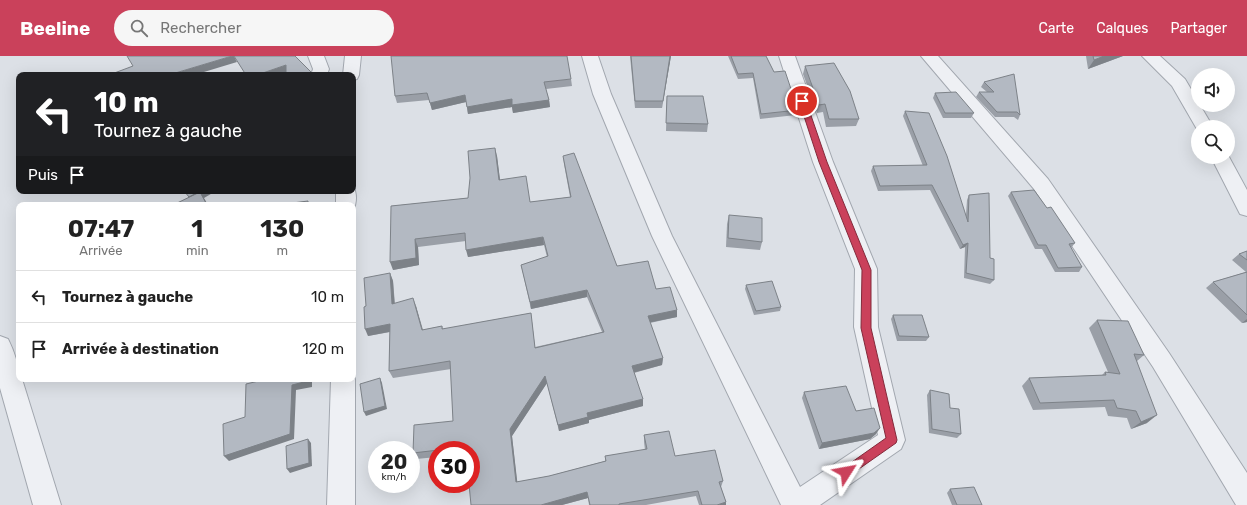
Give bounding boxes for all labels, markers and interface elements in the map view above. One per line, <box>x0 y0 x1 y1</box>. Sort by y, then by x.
search box <box>114 10 394 46</box>
text: Beeline <box>20 17 90 40</box>
icon: search <box>128 17 150 39</box>
text: Rechercher <box>160 19 241 37</box>
text: Carte <box>1038 20 1074 37</box>
text: Calques <box>1096 20 1148 37</box>
text: Partager <box>1170 20 1227 37</box>
map controls <box>1191 68 1235 164</box>
button: sound <box>1191 68 1235 112</box>
pin <box>785 84 819 118</box>
text: 10 m <box>94 86 159 119</box>
icon: left <box>28 88 80 140</box>
icon: arrive <box>791 90 813 112</box>
text: Tournez à gauche <box>94 120 242 142</box>
button: search <box>1191 120 1235 164</box>
icon: arrive <box>66 164 88 186</box>
text: Puis <box>28 166 58 184</box>
text: 07:47 <box>68 215 134 243</box>
text: 1 <box>191 215 203 243</box>
text: 130 <box>260 215 304 243</box>
text: Arrivée <box>79 243 123 258</box>
text: min <box>186 243 209 258</box>
text: m <box>277 243 288 258</box>
icon: left <box>28 286 50 308</box>
text: Tournez à gauche <box>62 288 193 306</box>
text: 10 m <box>311 288 344 306</box>
icon: arrive <box>28 338 50 360</box>
text: Arrivée à destination <box>62 340 219 358</box>
text: 120 m <box>302 340 344 358</box>
speed limit sign: 30 <box>428 441 480 493</box>
text: 20 <box>381 450 407 474</box>
position arrow <box>825 451 867 493</box>
text: km/h <box>382 471 406 483</box>

